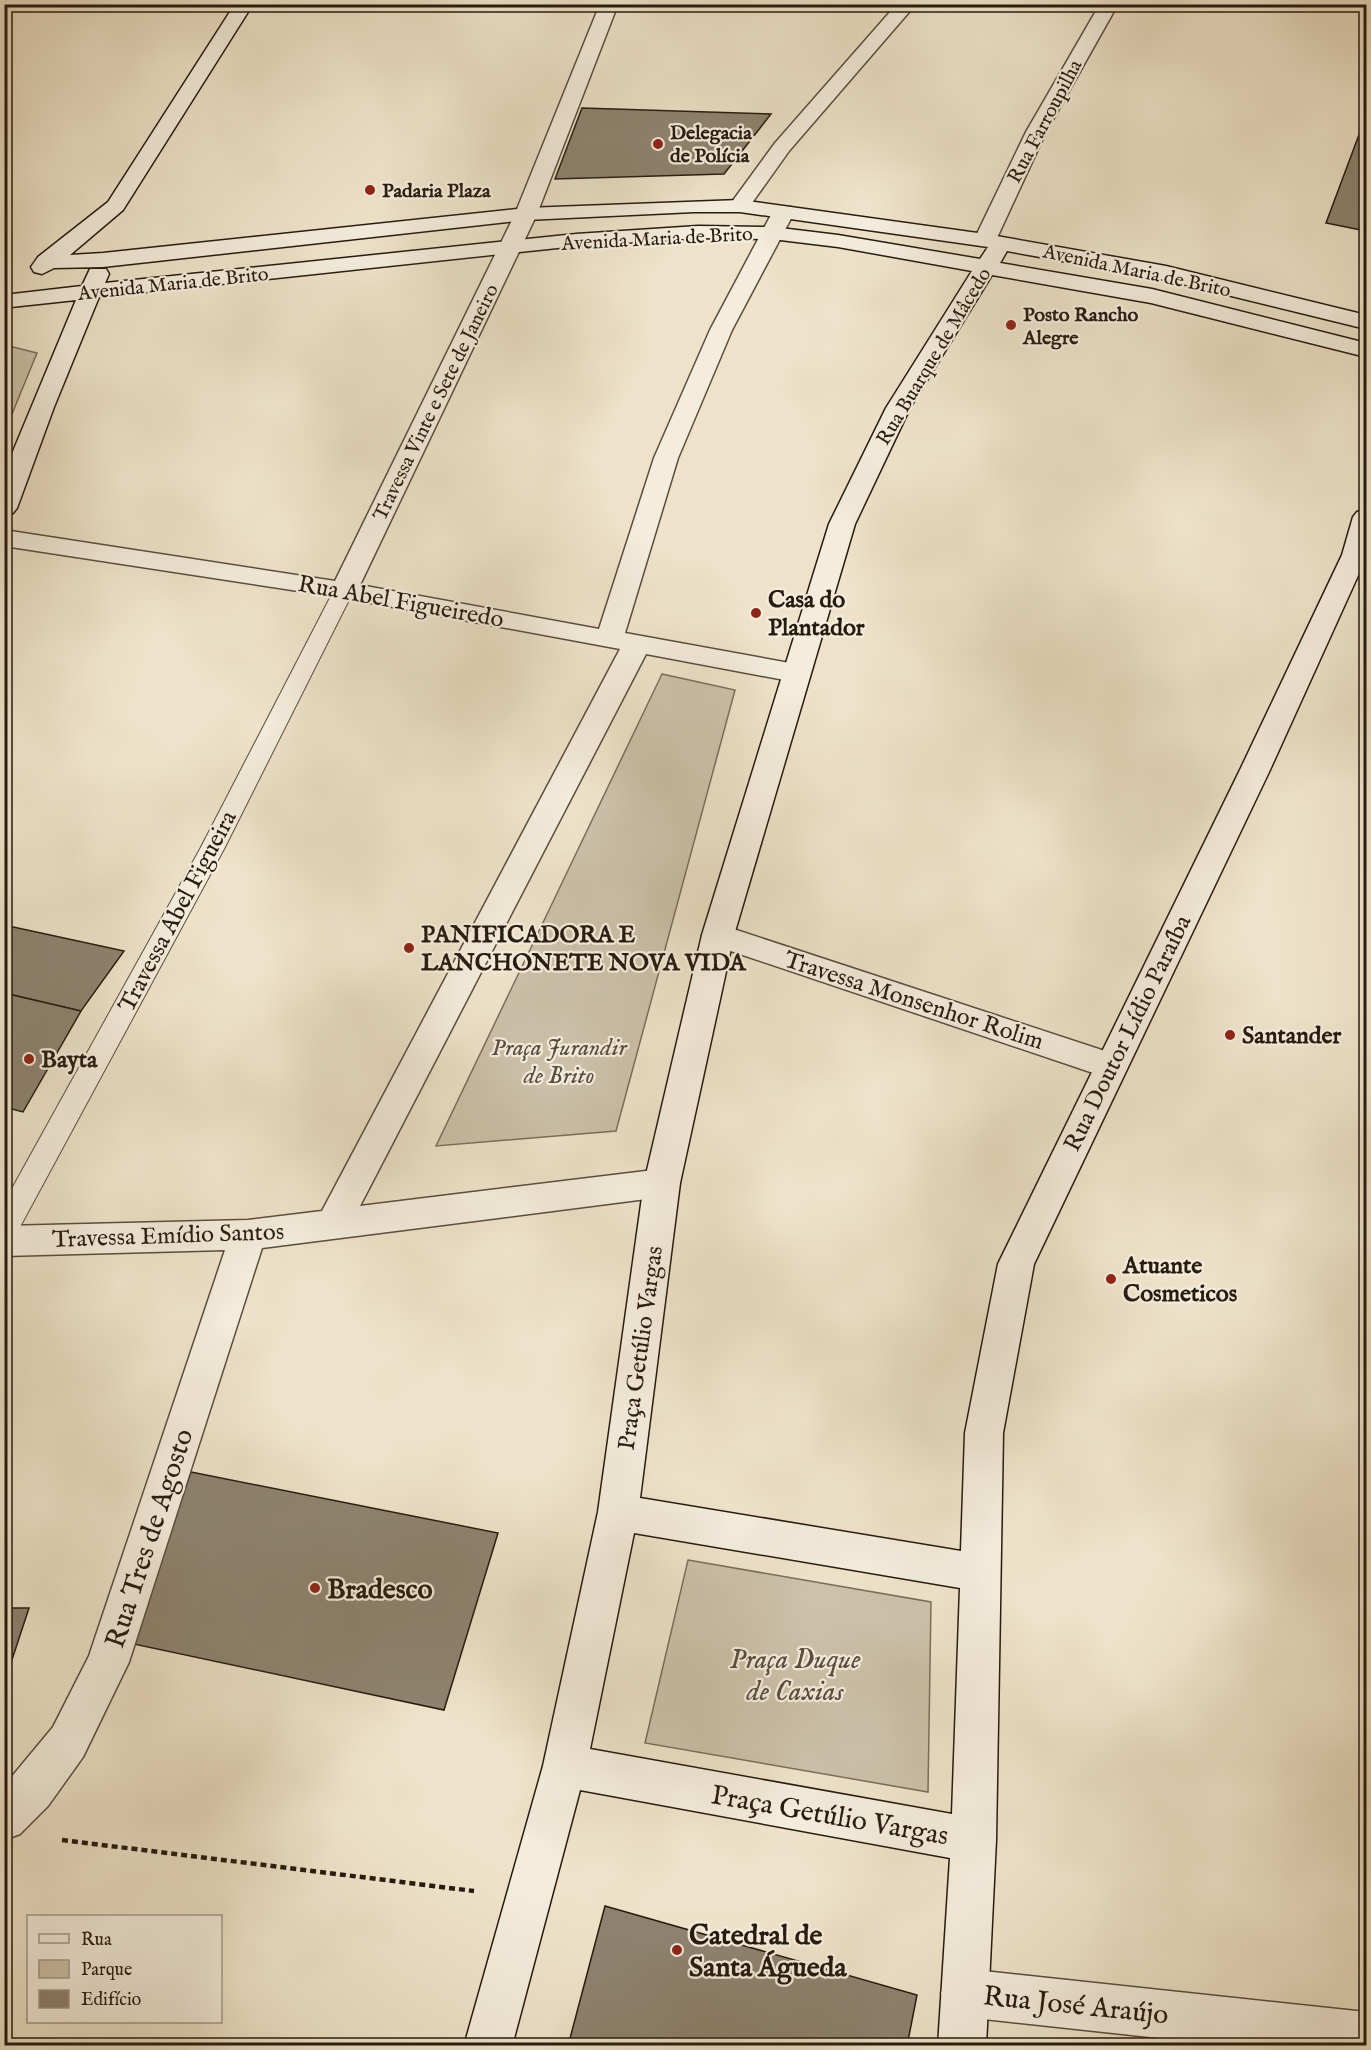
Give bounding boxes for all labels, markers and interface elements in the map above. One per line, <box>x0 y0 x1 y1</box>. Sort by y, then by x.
street label: Rua Farroupilha <box>1002 55 1088 188</box>
place label: Delegacia de Polícia <box>670 121 752 169</box>
marker: Delegacia de Polícia <box>651 137 665 151</box>
place label: Padaria Plaza <box>382 179 491 204</box>
marker: Padaria Plaza <box>363 183 377 197</box>
street label: Avenida Maria de Brito <box>560 222 754 257</box>
street label: Avenida Maria de Brito <box>1039 239 1233 304</box>
street label: Avenida Maria de Brito <box>76 262 270 307</box>
street label: Rua Buarque de Mâcedo <box>871 263 997 450</box>
street label: Travessa Vinte e Sete de Janeiro <box>368 280 505 525</box>
place label: Posto Rancho Alegre <box>1022 303 1139 351</box>
marker: Posto Rancho Alegre <box>1004 318 1018 332</box>
street label: Rua Abel Figueiredo <box>296 569 506 636</box>
place label: Casa do Plantador <box>768 585 865 644</box>
marker: Casa do Plantador <box>749 606 763 620</box>
street label: Travessa Abel Figueira <box>112 805 245 1018</box>
street label: Rua Doutor Lídio Paraíba <box>1058 910 1199 1157</box>
place label: PANIFICADORA E LANCHONETE NOVA VIDA <box>421 920 748 979</box>
marker: PANIFICADORA E LANCHONETE NOVA VIDA <box>402 941 416 955</box>
street label: Travessa Monsenhor Rolim <box>780 945 1047 1058</box>
place label: Santander <box>1242 1021 1342 1052</box>
marker: Santander <box>1223 1028 1237 1042</box>
park label: Praça Jurandir de Brito <box>491 1033 629 1092</box>
place label: Bayta <box>41 1045 98 1076</box>
marker: Bayta <box>22 1052 36 1066</box>
street label: Travessa Emídio Santos <box>51 1217 285 1256</box>
street label: Praça Getúlio Vargas <box>612 1244 671 1452</box>
place label: Atuante Cosmeticos <box>1122 1251 1238 1310</box>
marker: Atuante Cosmeticos <box>1104 1272 1118 1286</box>
street label: Rua Tres de Agosto <box>98 1425 202 1653</box>
place label: Bradesco <box>327 1573 433 1608</box>
marker: Bradesco <box>308 1581 322 1595</box>
park label: Praça Duque de Caxias <box>730 1643 861 1710</box>
street label: Praça Getúlio Vargas <box>708 1778 951 1855</box>
legend <box>27 1915 222 2023</box>
place label: Catedral de Santa Águeda <box>689 1919 848 1986</box>
text: Rua <box>81 1929 112 1952</box>
marker: Catedral de Santa Águeda <box>670 1943 684 1957</box>
text: Parque <box>81 1959 132 1982</box>
street label: Rua José Araújo <box>981 1979 1170 2034</box>
text: Edifício <box>81 1989 142 2012</box>

